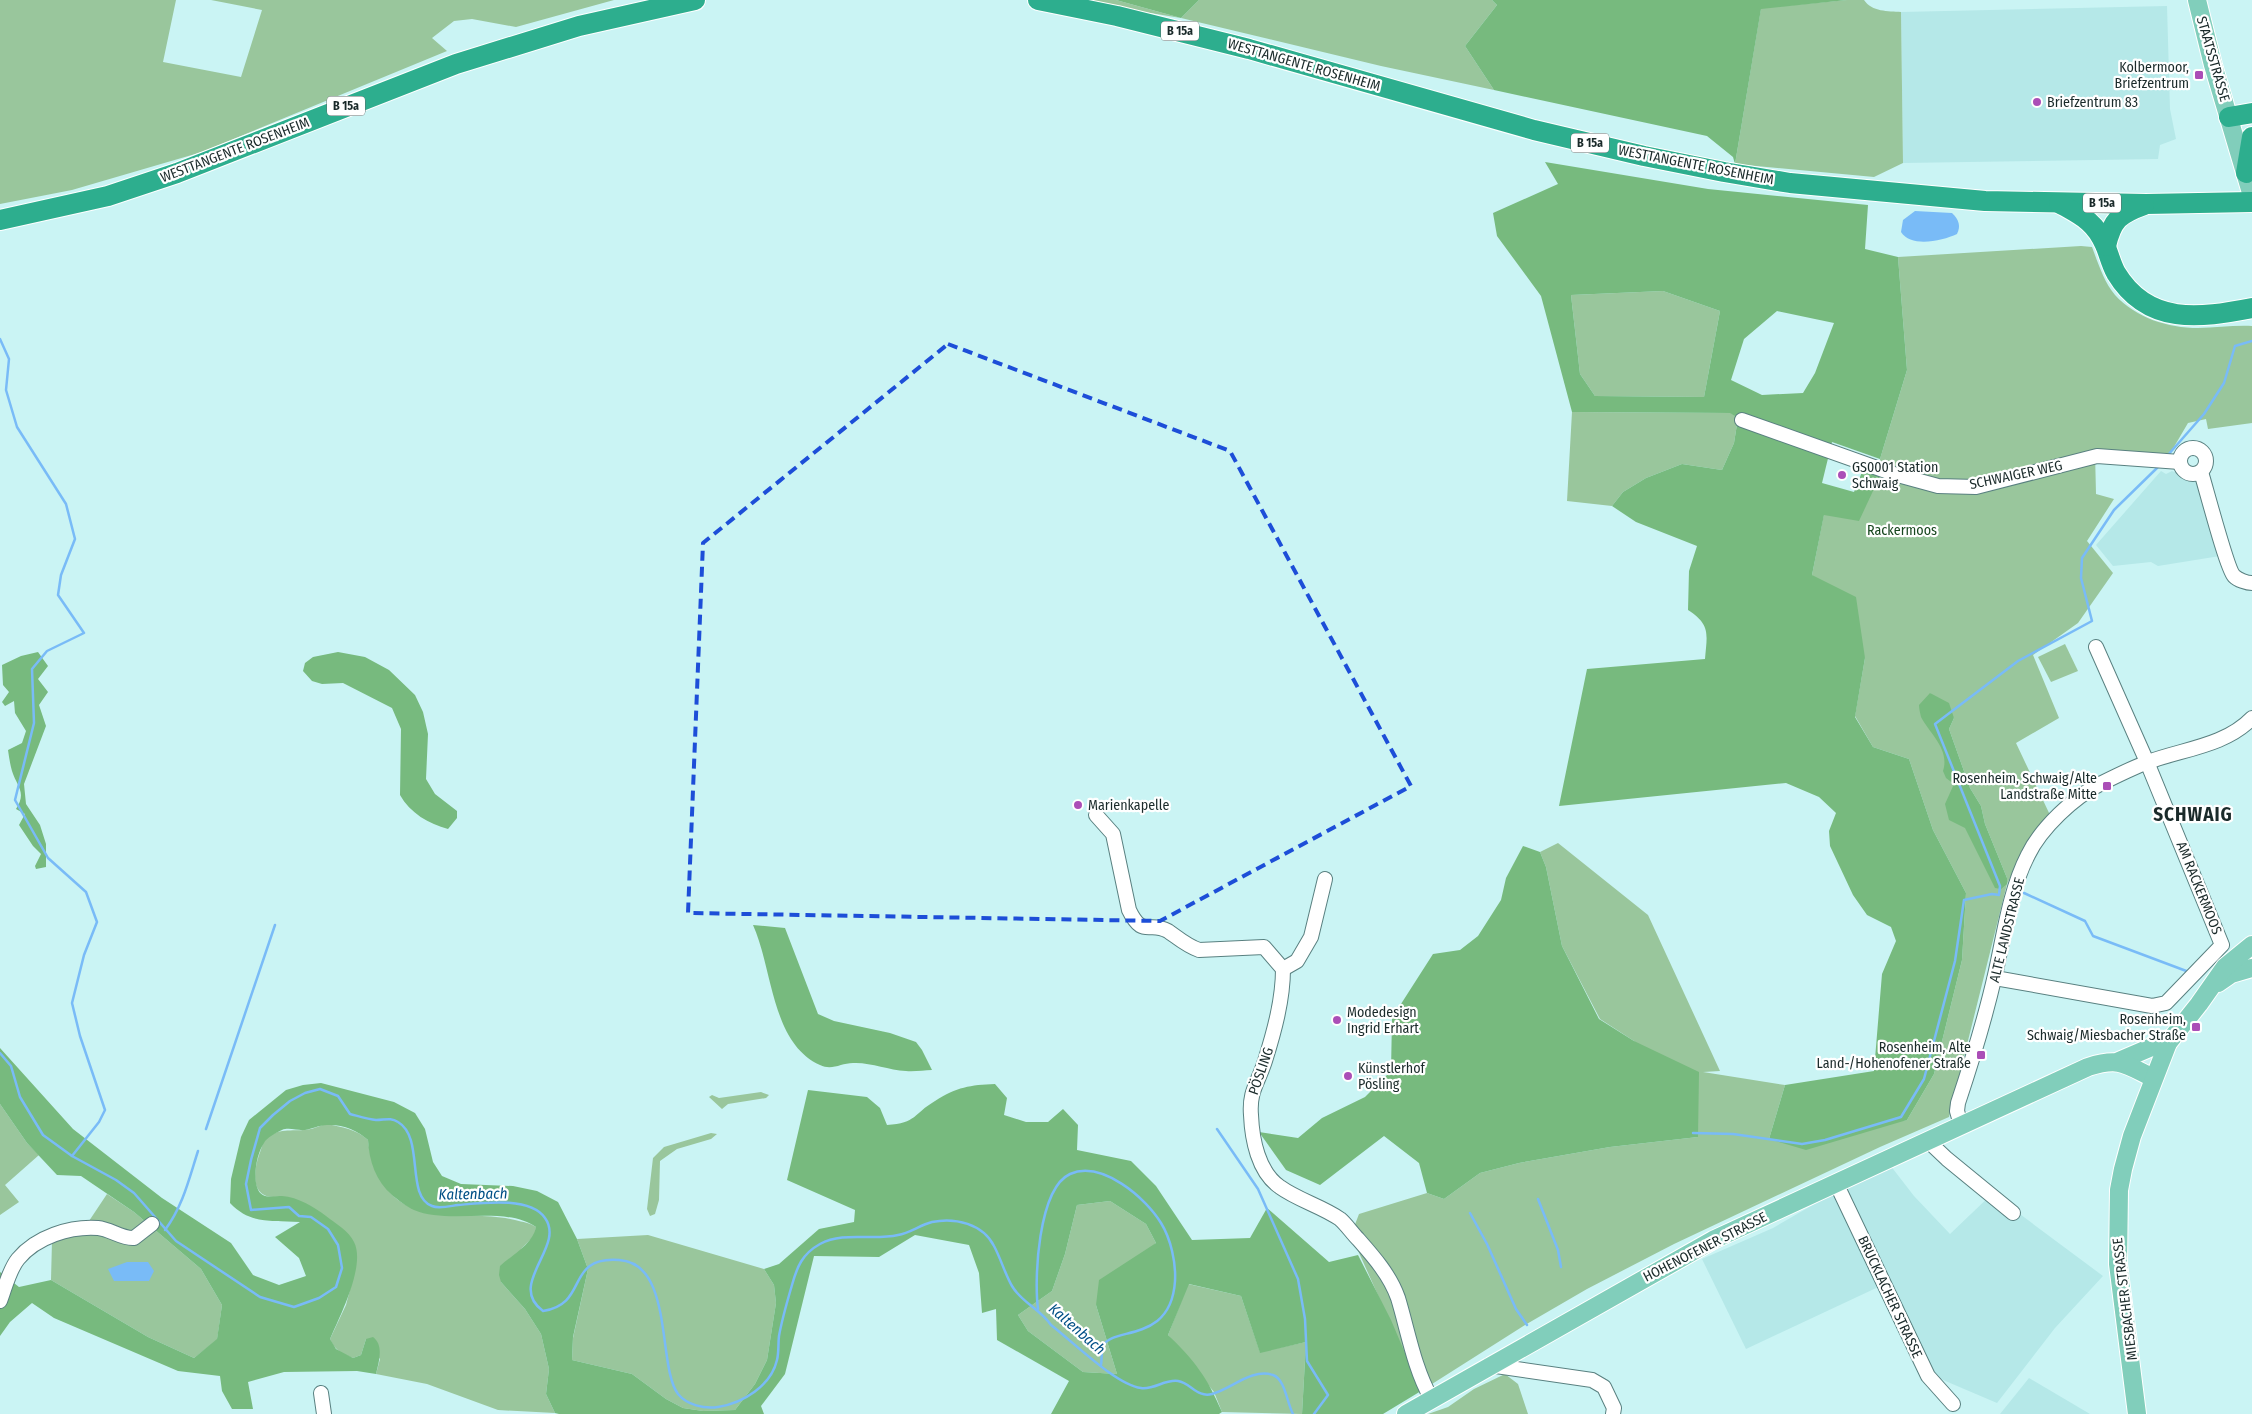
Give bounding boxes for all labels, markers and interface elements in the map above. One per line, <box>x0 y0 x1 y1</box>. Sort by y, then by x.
street label: STAATSSTRASSE <box>2193 14 2233 104</box>
road number: B 15a <box>1161 22 1199 40</box>
street label: WESTTANGENTE ROSENHEIM <box>1226 35 1382 95</box>
place label: Kolbermoor, Briefzentrum <box>2115 59 2189 92</box>
marker: Kolbermoor, Briefzentrum <box>2193 69 2205 81</box>
place label: Briefzentrum 83 <box>2047 94 2138 111</box>
road number: B 15a <box>327 96 365 115</box>
marker: Briefzentrum 83 <box>2031 96 2043 108</box>
street label: WESTTANGENTE ROSENHEIM <box>158 114 312 186</box>
road number: B 15a <box>1571 134 1609 152</box>
street label: WESTTANGENTE ROSENHEIM <box>1617 142 1775 188</box>
road number: B 15a <box>2083 194 2121 212</box>
street label: SCHWAIGER WEG <box>1968 457 2064 493</box>
place label: GS0001 Station Schwaig <box>1852 459 1938 492</box>
marker: GS0001 Station Schwaig <box>1836 469 1848 481</box>
park label: Rackermoos <box>1867 522 1937 539</box>
place label: Rosenheim, Schwaig/Alte Landstraße Mitte <box>1952 770 2097 803</box>
marker: Rosenheim, Schwaig/Alte Landstraße Mitte <box>2101 780 2113 792</box>
place label: Marienkapelle <box>1088 797 1169 814</box>
marker: Marienkapelle <box>1072 799 1084 811</box>
district label: SCHWAIG <box>2153 803 2233 826</box>
street label: AM RACKERMOOS <box>2173 839 2225 937</box>
street label: ALTE LANDSTRASSE <box>1986 875 2028 984</box>
place label: Modedesign Ingrid Erhart <box>1347 1004 1419 1037</box>
place label: Rosenheim, Schwaig/Miesbacher Straße <box>2027 1011 2186 1044</box>
marker: Modedesign Ingrid Erhart <box>1331 1014 1343 1026</box>
marker: Rosenheim, Schwaig/Miesbacher Straße <box>2190 1021 2202 1033</box>
place label: Rosenheim, Alte Land-/Hohenofener Straße <box>1817 1039 1971 1072</box>
street label: PÖSLING <box>1244 1045 1277 1097</box>
marker: Rosenheim, Alte Land-/Hohenofener Straße <box>1975 1049 1987 1061</box>
place label: Künstlerhof Pösling <box>1358 1060 1427 1093</box>
marker: Künstlerhof Pösling <box>1342 1070 1354 1082</box>
water label: Kaltenbach <box>438 1184 508 1204</box>
street label: HOHENOFENER STRASSE <box>1640 1208 1770 1286</box>
street label: BRUCKLACHER STRASSE <box>1854 1233 1926 1361</box>
street label: MIESBACHER STRASSE <box>2109 1236 2141 1361</box>
water label: Kaltenbach <box>1045 1300 1109 1358</box>

